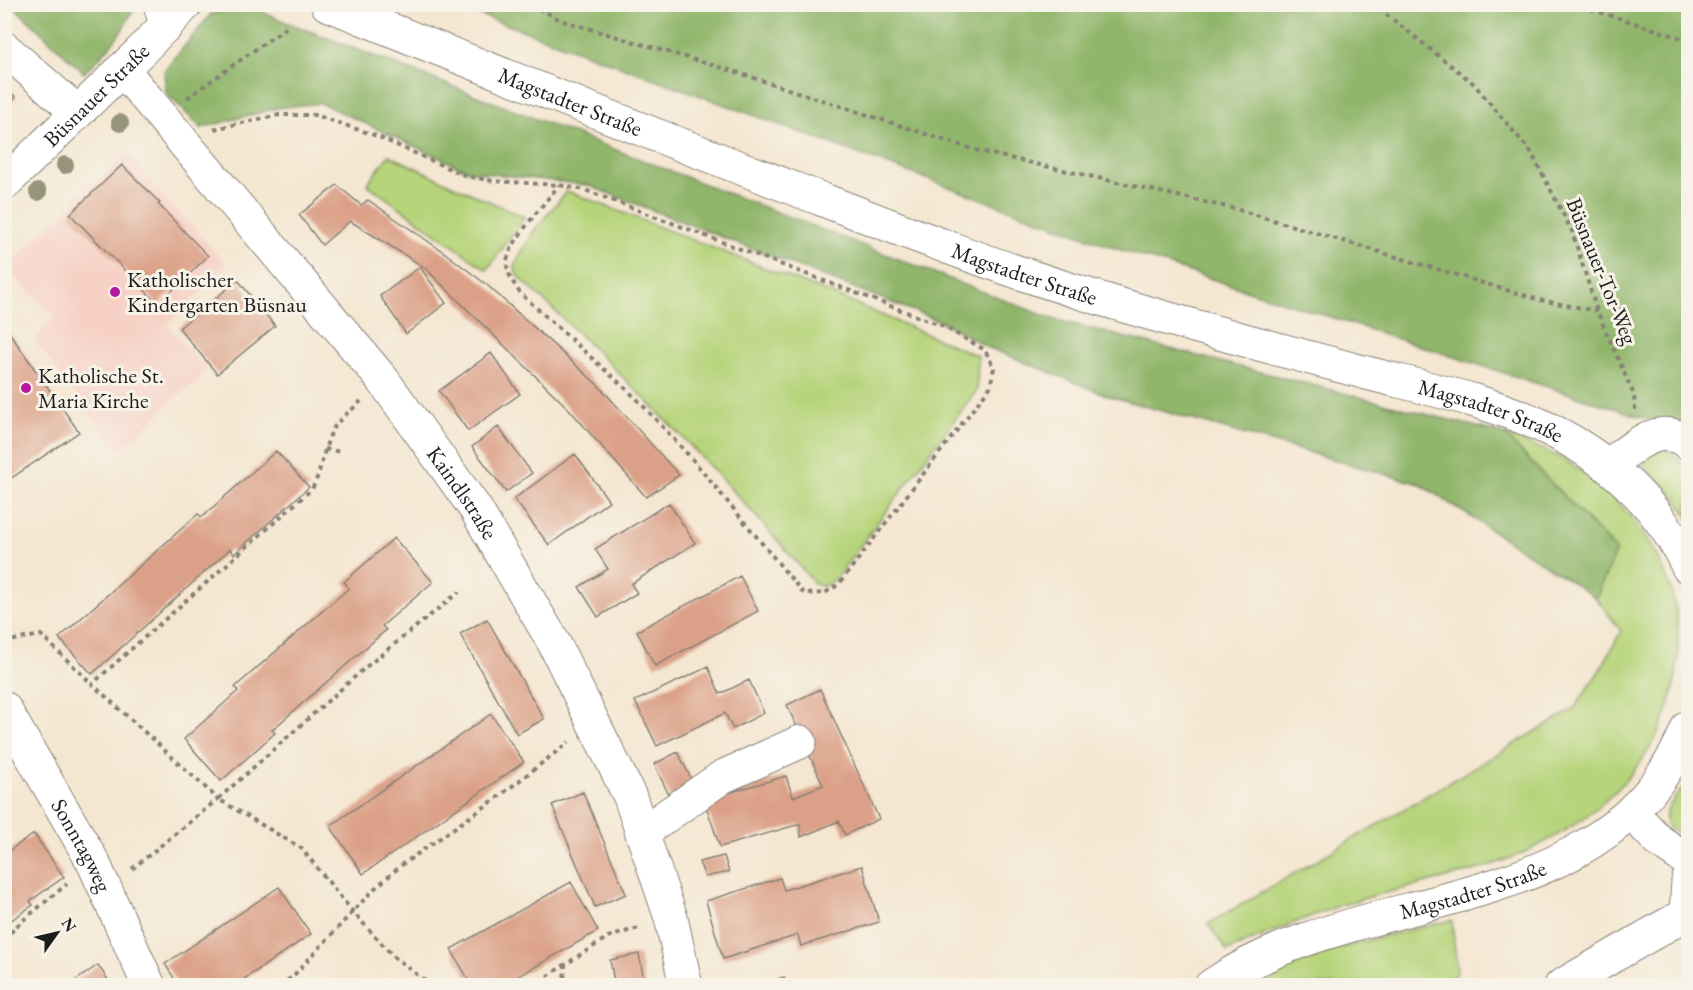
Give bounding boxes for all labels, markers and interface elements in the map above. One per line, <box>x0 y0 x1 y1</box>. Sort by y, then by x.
street label: Büsnauer Straße <box>37 37 156 153</box>
street label: Magstadter Straße <box>494 60 647 143</box>
street label: Büsnauer-Tor-Weg <box>1559 193 1645 349</box>
street label: Magstadter Straße <box>948 235 1101 312</box>
place label: Katholischer Kindergarten Büsnau <box>127 265 307 319</box>
marker: Katholischer Kindergarten Büsnau <box>108 285 122 299</box>
place label: Katholische St. Maria Kirche <box>38 361 164 415</box>
street label: Magstadter Straße <box>1415 372 1569 449</box>
marker: Katholische St. Maria Kirche <box>19 381 33 395</box>
street label: Kaindlstraße <box>421 440 505 545</box>
street label: Sonntagweg <box>45 793 119 897</box>
street label: Magstadter Straße <box>1396 853 1551 926</box>
north arrow <box>27 903 87 963</box>
text: N <box>57 914 81 936</box>

